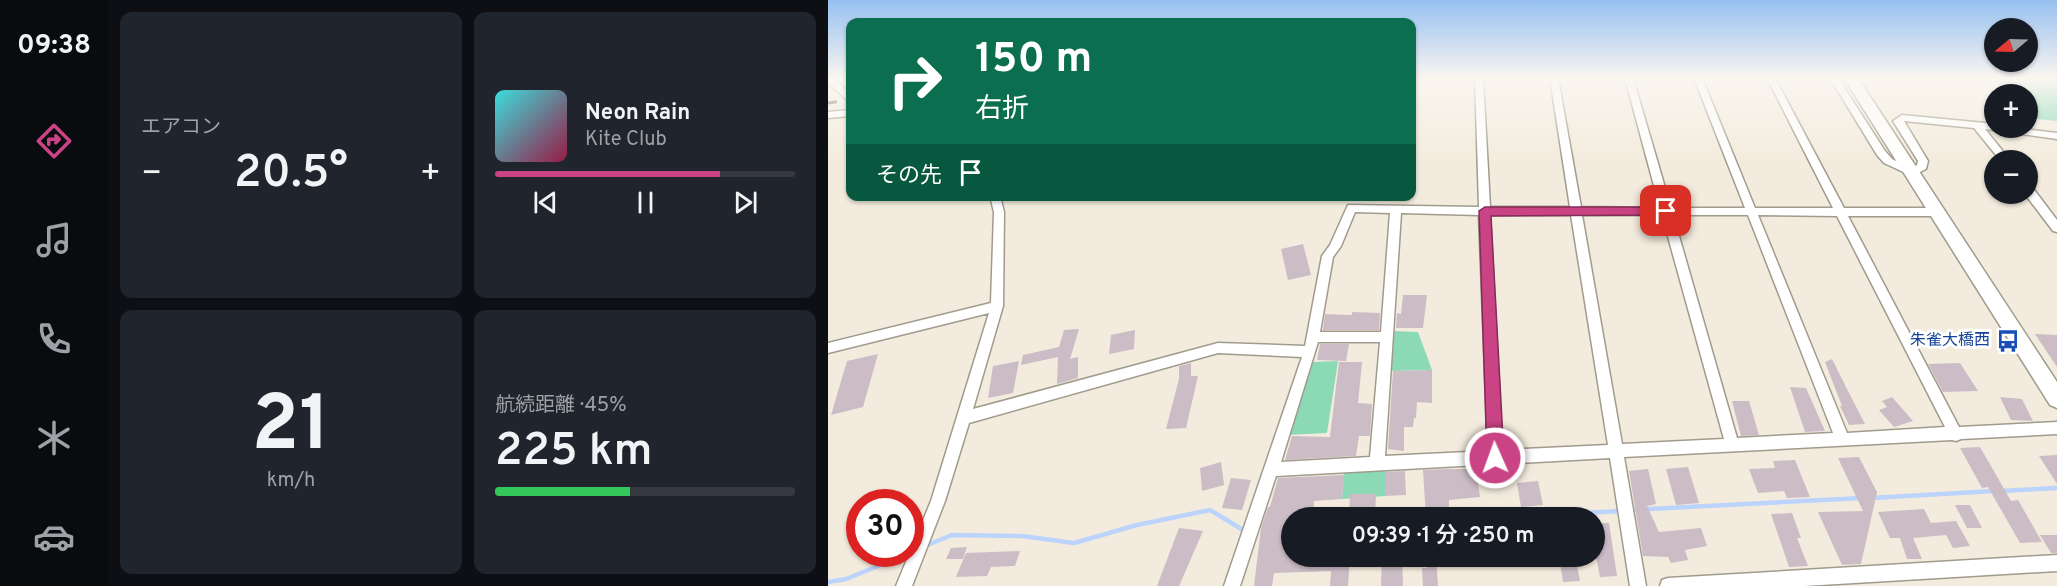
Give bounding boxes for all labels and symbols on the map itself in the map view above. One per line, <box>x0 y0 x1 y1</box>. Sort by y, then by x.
north arrow <box>1984 18 2038 72</box>
pin <box>1640 185 1691 236</box>
bus stop icon: 朱雀大橋西 <box>1995 328 2021 354</box>
place label: 朱雀大橋西 <box>1910 331 1990 351</box>
position arrow <box>1463 426 1527 490</box>
speed limit sign: 30 <box>846 489 924 567</box>

